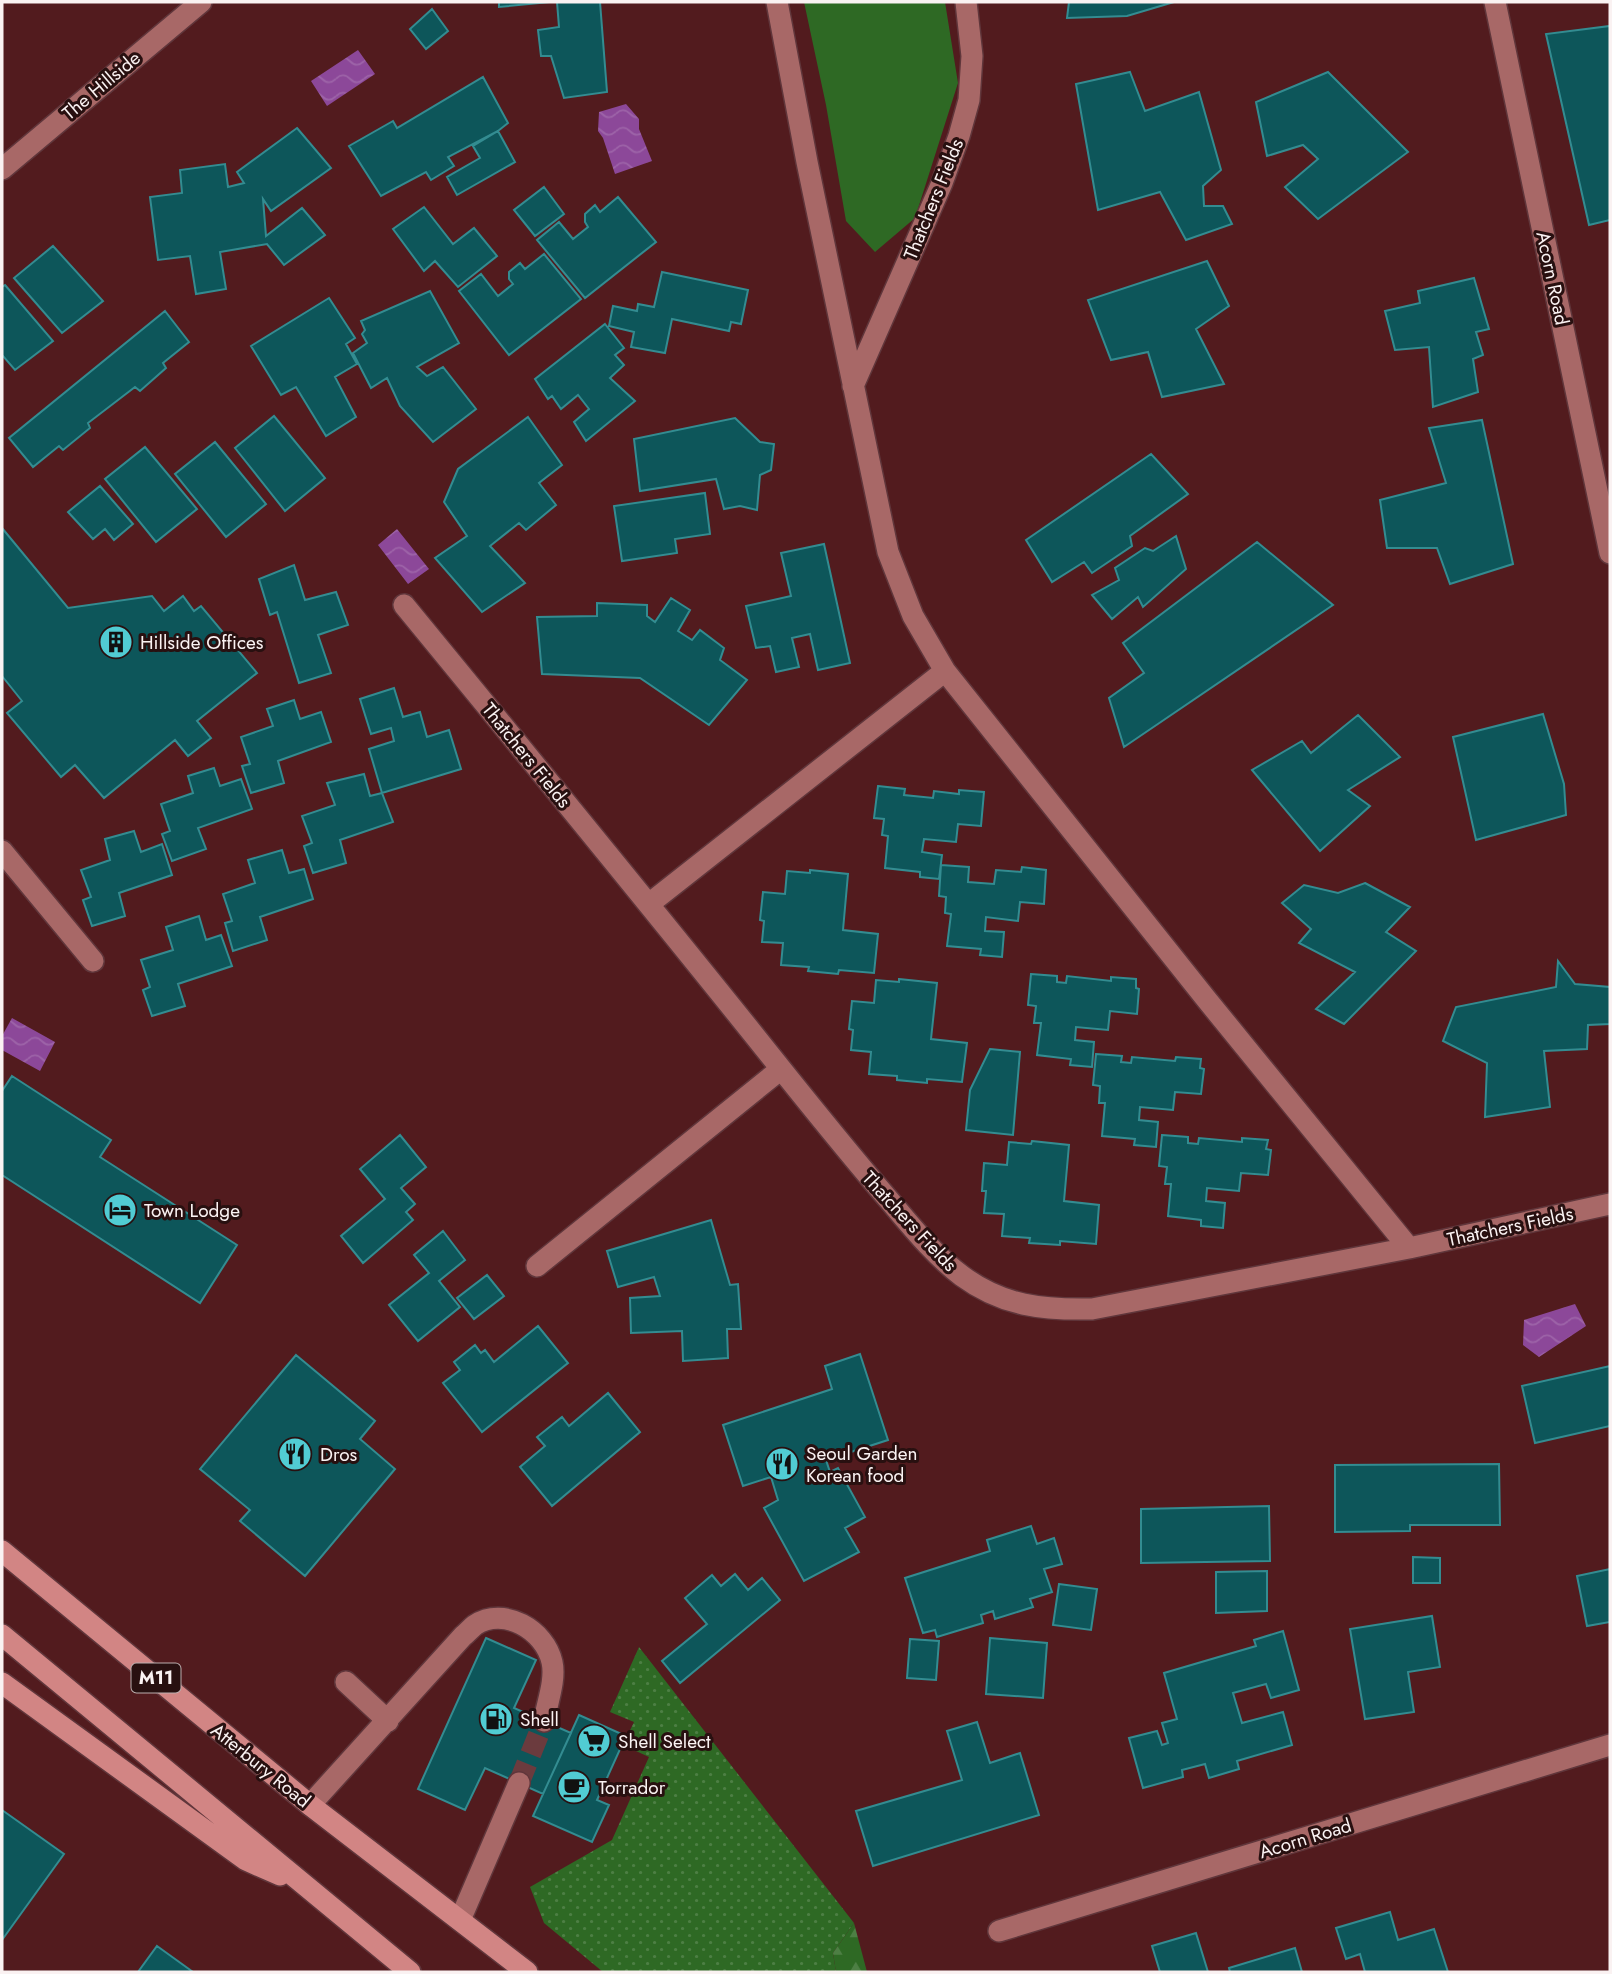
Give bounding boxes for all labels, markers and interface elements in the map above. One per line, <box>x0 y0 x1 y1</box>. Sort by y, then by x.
street label: The Hillside <box>56 44 146 126</box>
street label: Thatchers Fields <box>897 134 970 264</box>
street label: Acorn Road <box>1529 229 1576 327</box>
building icon: Hillside Offices <box>97 623 135 661</box>
place label: Hillside Offices <box>140 629 264 656</box>
street label: Thatchers Fields <box>476 697 578 814</box>
street label: Thatchers Fields <box>856 1165 963 1278</box>
hotel icon: Town Lodge <box>101 1191 139 1229</box>
place label: Town Lodge <box>144 1197 240 1224</box>
street label: Thatchers Fields <box>1445 1200 1576 1253</box>
restaurant icon: Dros <box>276 1435 314 1473</box>
place label: Seoul Garden Korean food <box>806 1440 918 1489</box>
place label: Dros <box>320 1441 358 1468</box>
restaurant icon: Seoul Garden Korean food <box>763 1445 801 1483</box>
road number: M11 <box>132 1664 180 1693</box>
fuel station icon: Shell <box>477 1700 515 1738</box>
place label: Shell <box>520 1706 559 1733</box>
street label: Atterbury Road <box>205 1717 316 1814</box>
supermarket icon: Shell Select <box>575 1722 613 1760</box>
place label: Shell Select <box>618 1728 711 1755</box>
cafe icon: Torrador <box>555 1768 593 1806</box>
place label: Torrador <box>598 1774 666 1801</box>
street label: Acorn Road <box>1256 1812 1355 1865</box>

